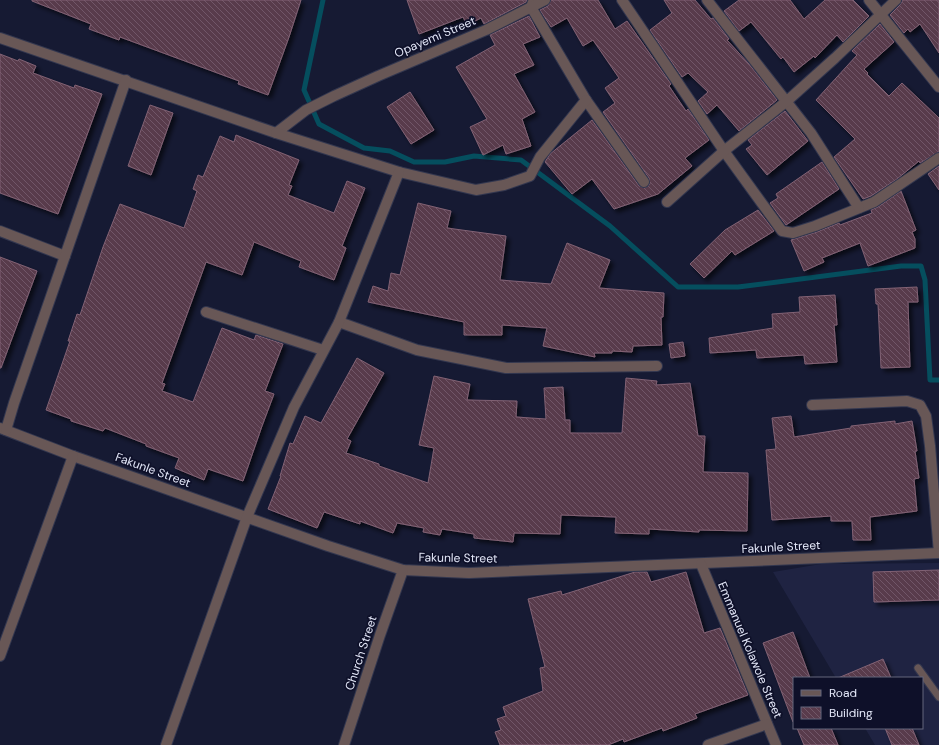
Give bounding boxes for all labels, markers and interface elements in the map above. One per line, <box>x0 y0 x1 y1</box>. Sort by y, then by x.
street label: Opayemi Street <box>392 13 478 61</box>
street label: Fakunle Street <box>113 449 193 491</box>
street label: Fakunle Street <box>741 537 821 557</box>
street label: Fakunle Street <box>418 549 498 567</box>
street label: Emmanuel Kolawole Street <box>714 579 786 721</box>
street label: Church Street <box>341 613 381 692</box>
legend <box>793 677 923 729</box>
text: Road <box>829 685 857 701</box>
text: Building <box>829 705 873 721</box>

